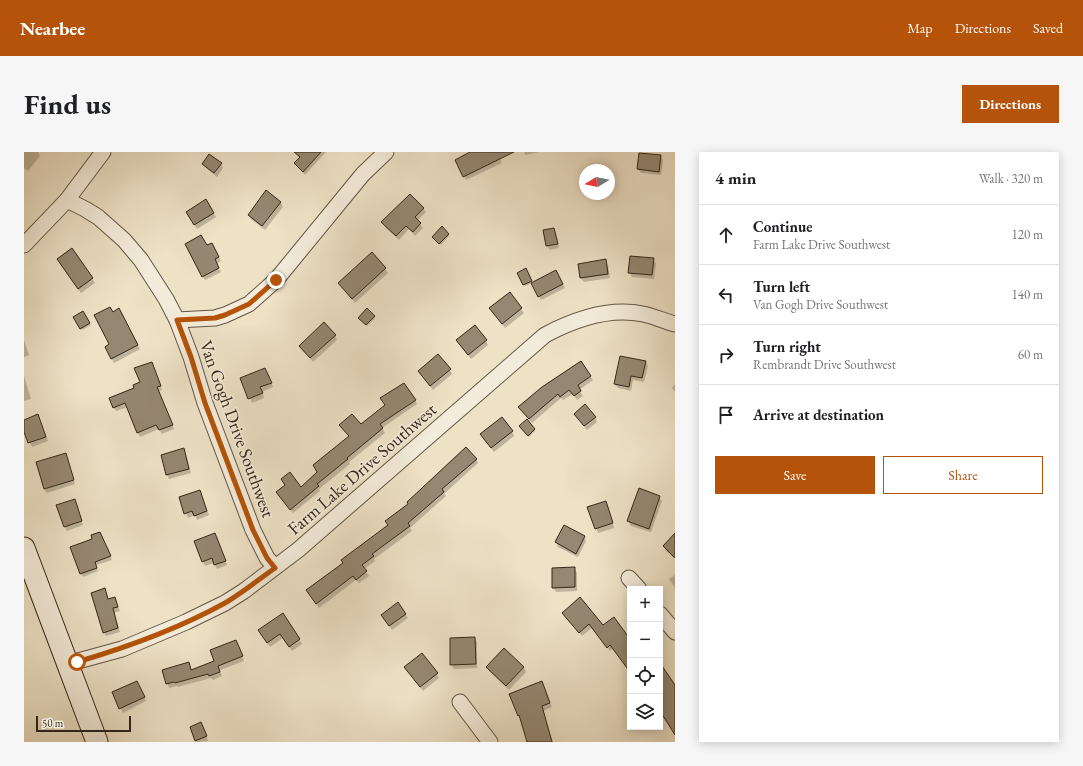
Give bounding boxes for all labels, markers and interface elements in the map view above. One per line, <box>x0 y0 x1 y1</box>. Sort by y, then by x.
text: Nearbee <box>20 16 85 41</box>
text: Map <box>907 19 933 37</box>
text: Directions <box>955 19 1011 37</box>
text: Saved <box>1033 19 1063 37</box>
button: Directions <box>962 85 1059 123</box>
text: Find us <box>24 86 111 122</box>
north arrow <box>579 164 615 200</box>
text: 4 min <box>715 167 756 189</box>
text: Walk · 320 m <box>979 170 1043 187</box>
text: Continue <box>753 217 813 236</box>
icon: ahead <box>715 224 737 246</box>
text: 120 m <box>1012 226 1043 243</box>
text: Farm Lake Drive Southwest <box>753 236 890 253</box>
route end <box>267 271 285 289</box>
text: Turn left <box>753 277 810 296</box>
icon: left <box>715 284 737 306</box>
text: 140 m <box>1012 286 1043 303</box>
text: Van Gogh Drive Southwest <box>753 296 888 313</box>
street label: Van Gogh Drive Southwest <box>195 337 280 521</box>
text: Turn right <box>753 337 821 356</box>
icon: right <box>715 344 737 366</box>
text: 60 m <box>1018 346 1043 363</box>
text: Rembrandt Drive Southwest <box>753 356 896 373</box>
street label: Farm Lake Drive Southwest <box>282 397 441 540</box>
icon: arrive <box>715 404 737 426</box>
text: Arrive at destination <box>753 405 884 424</box>
button: Save <box>715 456 875 494</box>
button: Share <box>883 456 1043 494</box>
map controls <box>627 586 663 730</box>
button: + <box>627 586 663 622</box>
button: − <box>627 622 663 658</box>
route start <box>68 653 86 671</box>
button: locate <box>627 658 663 694</box>
button: layers <box>627 694 663 730</box>
scale bar <box>36 714 131 733</box>
text: 50 m <box>42 716 63 730</box>

